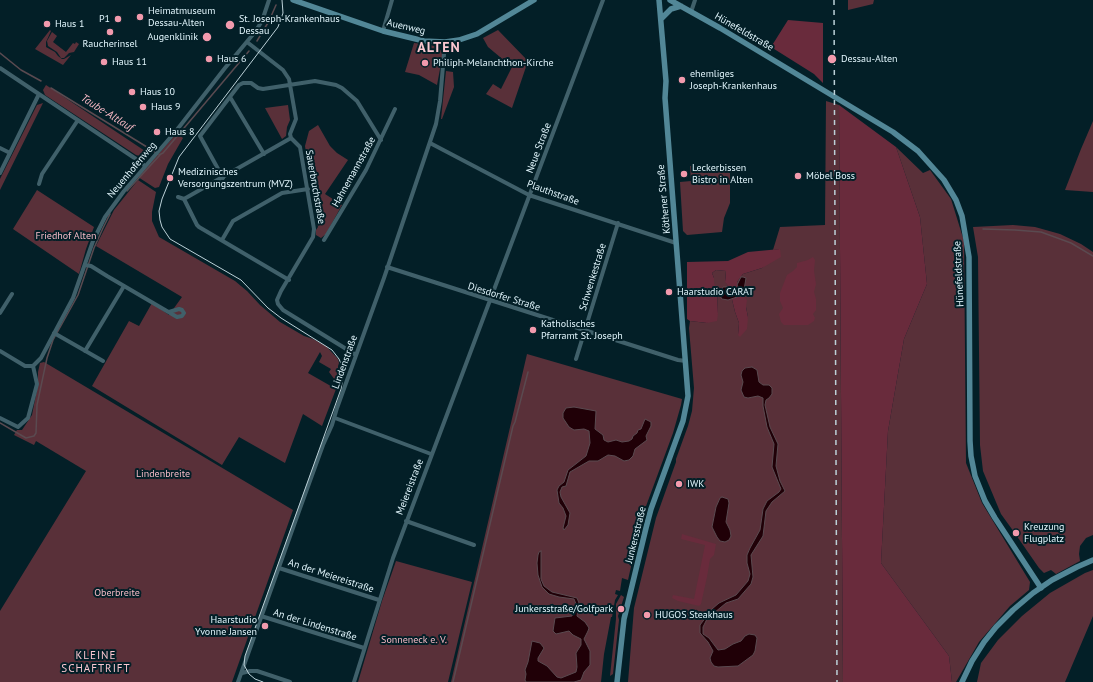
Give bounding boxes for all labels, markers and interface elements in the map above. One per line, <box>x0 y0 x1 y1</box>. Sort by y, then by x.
place label: Heimatmuseum Dessau-Alten <box>148 5 215 28</box>
street label: Hünefeldstraße <box>712 10 776 54</box>
marker: Heimatmuseum Dessau-Alten <box>135 12 145 22</box>
place label: P1 <box>99 13 110 25</box>
place label: St. Joseph-Krankenhaus Dessau <box>239 13 340 36</box>
marker: P1 <box>113 14 123 24</box>
street label: Auenweg <box>385 17 427 37</box>
place label: Haus 1 <box>55 18 84 30</box>
marker: Haus 1 <box>42 19 52 29</box>
marker: St. Joseph-Krankenhaus Dessau <box>224 19 236 31</box>
marker: Raucherinsel <box>105 27 115 37</box>
place label: Augenklinik <box>148 31 198 43</box>
marker: Augenklinik <box>201 31 213 43</box>
place label: Raucherinsel <box>82 38 138 50</box>
district label: ALTEN <box>417 40 461 56</box>
place label: Haus 6 <box>217 53 246 65</box>
marker: Dessau-Alten <box>826 53 838 65</box>
place label: Dessau-Alten <box>841 53 898 65</box>
marker: Haus 6 <box>204 54 214 64</box>
place label: Haus 11 <box>112 56 147 68</box>
marker: Haus 11 <box>99 57 109 67</box>
place label: Philiph-Melanchthon-Kirche <box>433 57 554 69</box>
marker: Philiph-Melanchthon-Kirche <box>420 58 430 68</box>
place label: ehemliges Joseph-Krankenhaus <box>690 68 777 92</box>
marker: ehemliges Joseph-Krankenhaus <box>677 75 687 85</box>
place label: Haus 10 <box>140 86 175 98</box>
marker: Haus 10 <box>127 87 137 97</box>
water label: Taube-Altlauf <box>78 92 136 134</box>
place label: Haus 9 <box>151 101 180 113</box>
marker: Haus 9 <box>138 102 148 112</box>
street label: Neue Straße <box>524 121 554 175</box>
place label: Haus 8 <box>165 126 194 138</box>
marker: Haus 8 <box>152 127 162 137</box>
street label: Hahnemannstraße <box>330 135 378 209</box>
street label: Neuenhofenweg <box>105 139 159 201</box>
street label: Sauerbruchstraße <box>303 149 327 225</box>
place label: Leckerbissen Bistro in Alten <box>692 162 753 186</box>
street label: Köthener Straße <box>655 164 673 234</box>
place label: Medizinisches Versorgungszentrum (MVZ) <box>178 166 293 190</box>
marker: Leckerbissen Bistro in Alten <box>679 169 689 179</box>
place label: Möbel Boss <box>806 170 855 182</box>
marker: Möbel Boss <box>793 171 803 181</box>
marker: Medizinisches Versorgungszentrum (MVZ) <box>165 173 175 183</box>
street label: Plauthstraße <box>525 178 581 208</box>
park label: Friedhof Alten <box>36 230 96 242</box>
street label: Hünefeldstraße <box>951 241 967 307</box>
street label: Schwenkestraße <box>577 242 609 312</box>
street label: Diesdorfer Straße <box>466 280 542 314</box>
place label: Haarstudio CARAT <box>677 286 754 298</box>
marker: Haarstudio CARAT <box>664 287 674 297</box>
place label: Katholisches Pfarramt St. Joseph <box>541 318 623 342</box>
marker: Katholisches Pfarramt St. Joseph <box>528 325 538 335</box>
street label: Lindenstraße <box>330 334 360 390</box>
street label: Meiereistraße <box>394 457 426 517</box>
park label: Lindenbreite <box>136 468 190 480</box>
place label: IWK <box>687 478 704 490</box>
marker: IWK <box>674 479 684 489</box>
street label: Junkersstraße <box>623 505 649 565</box>
place label: Kreuzung Flugplatz <box>1024 521 1064 544</box>
marker: Kreuzung Flugplatz <box>1011 528 1021 538</box>
street label: An der Meiereistraße <box>287 556 375 596</box>
park label: Oberbreite <box>94 587 140 599</box>
place label: Junkersstraße/Golfpark <box>515 603 613 615</box>
marker: Junkersstraße/Golfpark <box>616 604 626 614</box>
street label: An der Lindenstraße <box>272 607 358 643</box>
place label: HUGOS Steakhaus <box>655 609 733 621</box>
marker: HUGOS Steakhaus <box>642 610 652 620</box>
place label: Haarstudio Yvonne Jansen <box>195 614 257 638</box>
marker: Haarstudio Yvonne Jansen <box>260 621 270 631</box>
park label: Sonneneck e. V. <box>381 634 447 646</box>
district label: KLEINE SCHAFTRIFT <box>61 649 131 675</box>

